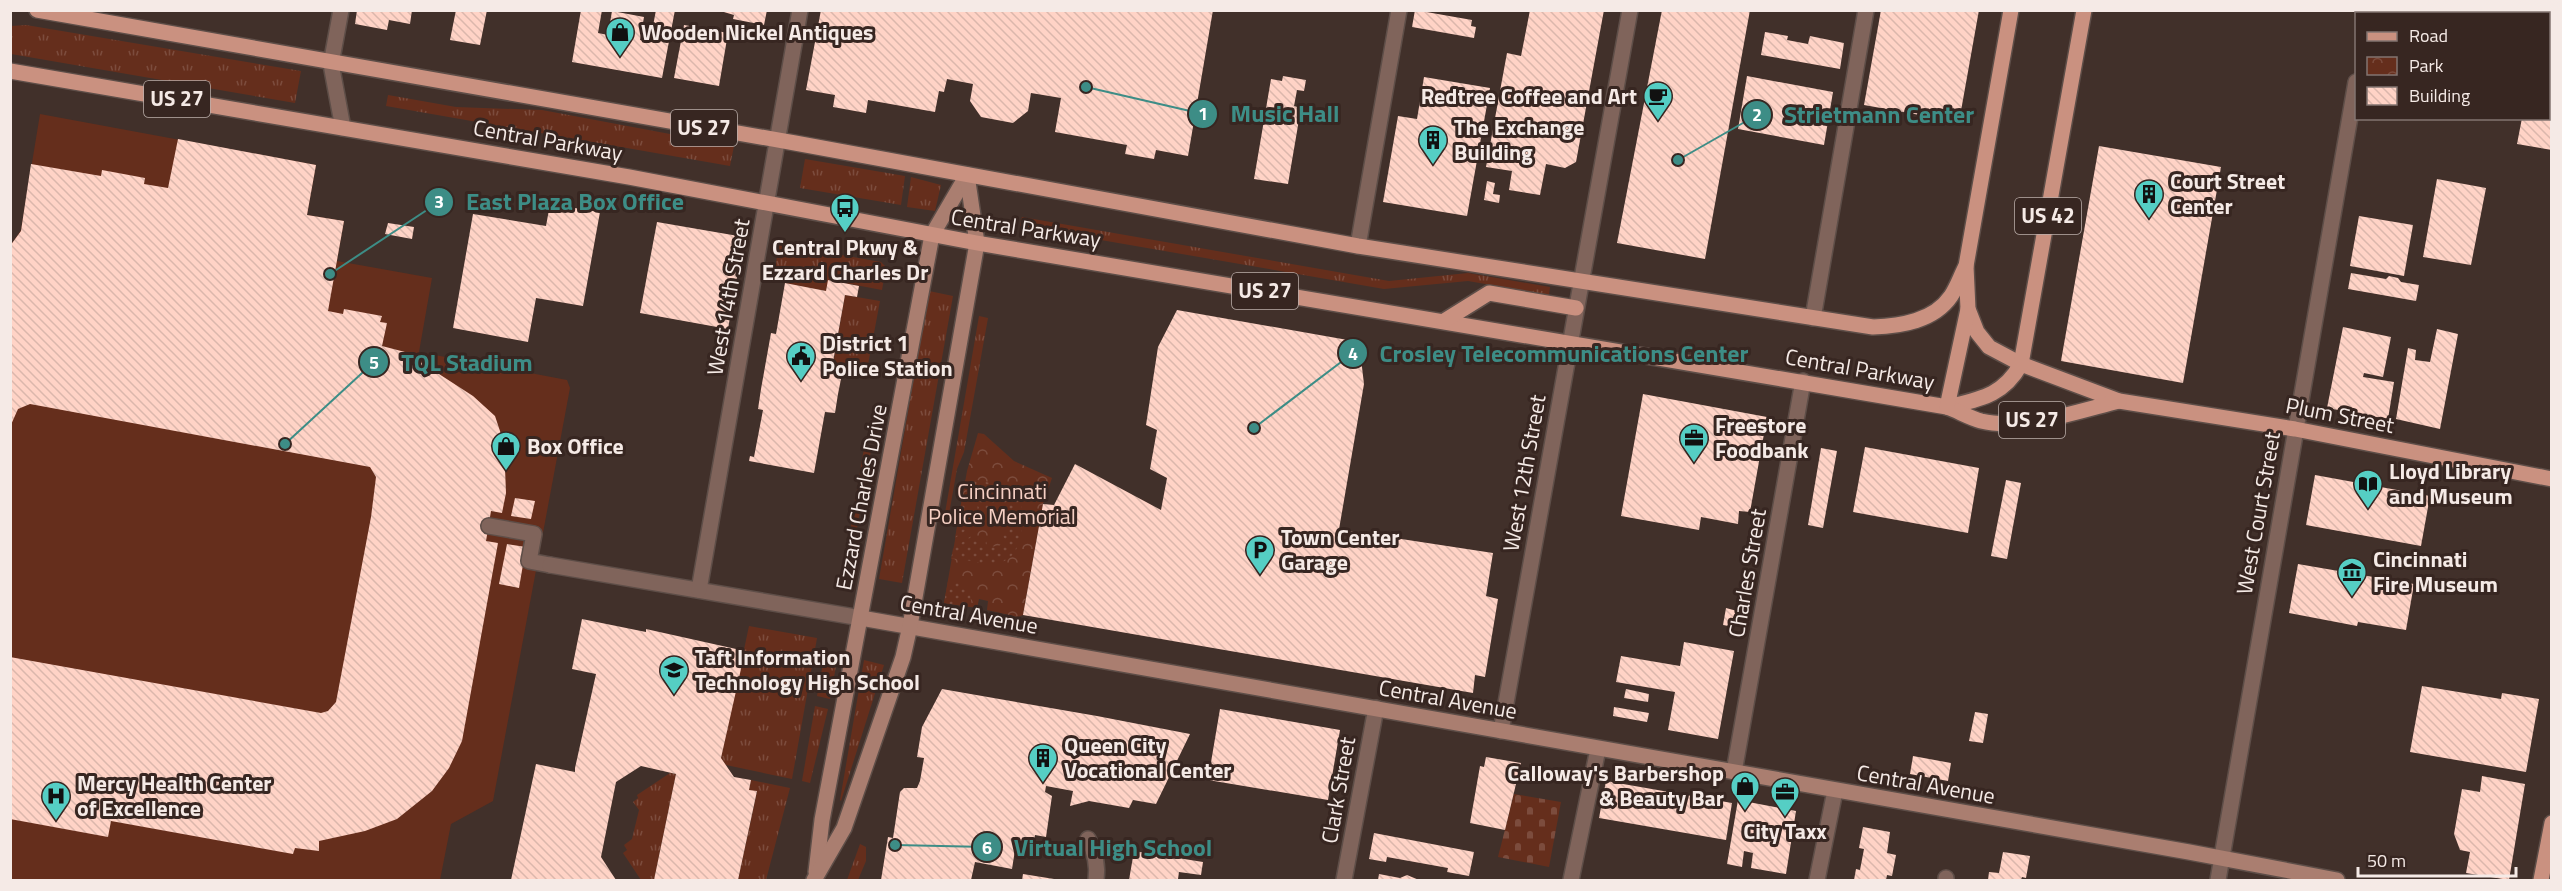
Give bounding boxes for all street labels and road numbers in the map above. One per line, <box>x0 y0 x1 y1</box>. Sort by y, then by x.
road number: US 27 <box>144 81 210 117</box>
street label: Central Parkway <box>471 110 626 170</box>
road number: US 27 <box>671 110 737 146</box>
road number: US 42 <box>2015 198 2081 234</box>
street label: Central Parkway <box>949 199 1104 257</box>
street label: West 14th Street <box>697 216 759 378</box>
road number: US 27 <box>1232 273 1298 309</box>
street label: Central Parkway <box>1783 339 1938 399</box>
street label: Plum Street <box>2283 388 2397 442</box>
street label: West 12th Street <box>1493 392 1555 554</box>
street label: Ezzard Charles Drive <box>826 401 896 593</box>
road number: US 27 <box>1999 402 2065 438</box>
street label: West Court Street <box>2227 429 2289 597</box>
street label: Charles Street <box>1719 506 1775 640</box>
street label: Central Avenue <box>897 585 1041 643</box>
street label: Central Avenue <box>1376 670 1520 728</box>
street label: Clark Street <box>1312 734 1364 846</box>
street label: Central Avenue <box>1854 755 1998 813</box>

